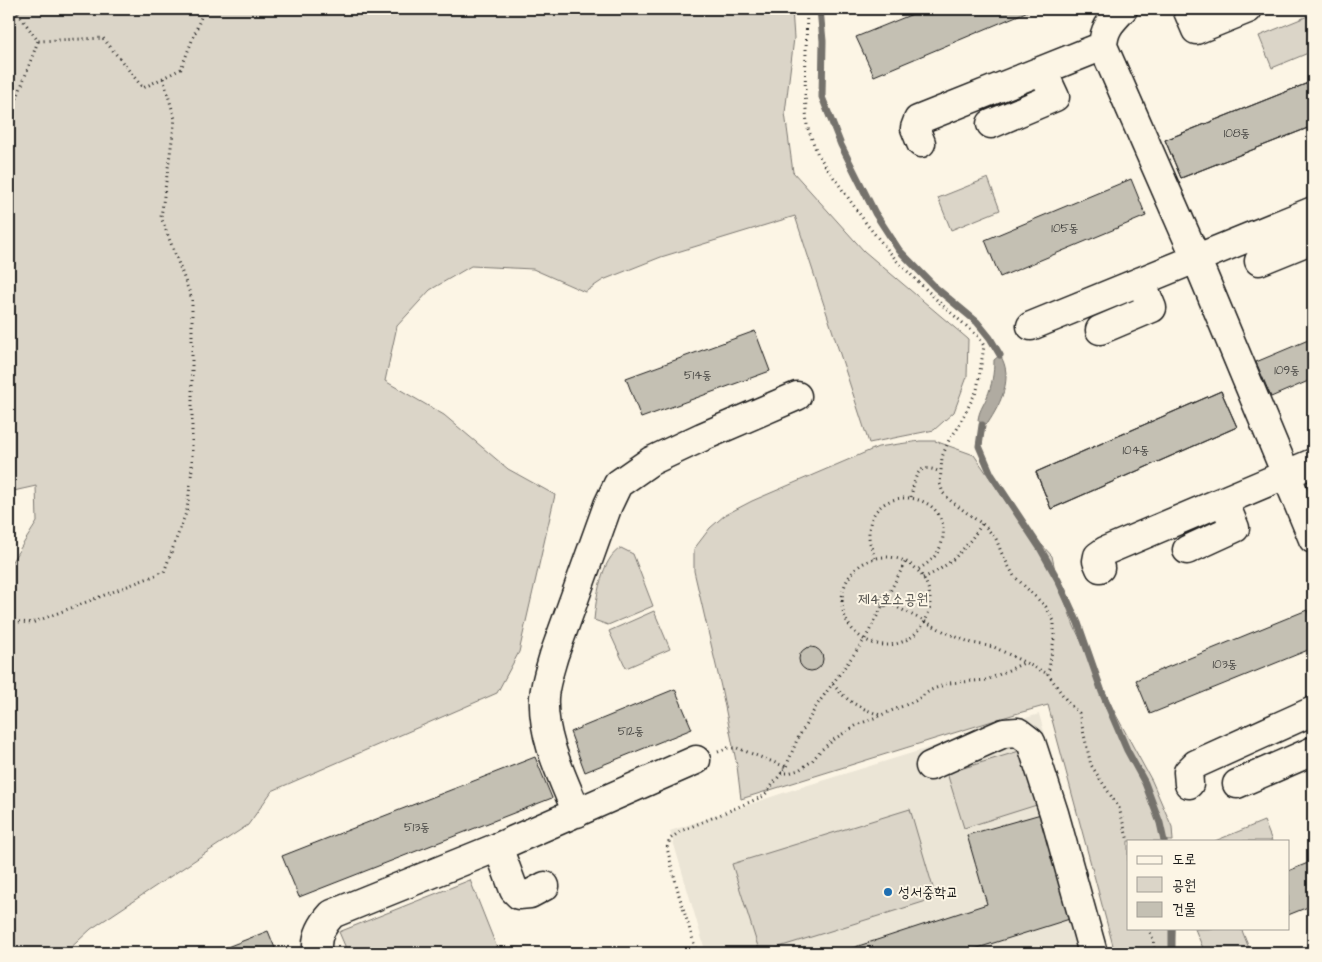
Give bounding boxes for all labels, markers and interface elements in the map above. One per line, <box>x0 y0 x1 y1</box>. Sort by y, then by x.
house number: 108동 <box>1224 125 1250 142</box>
house number: 105동 <box>1051 220 1079 237</box>
house number: 109동 <box>1274 362 1300 379</box>
house number: 514동 <box>684 367 712 384</box>
house number: 104동 <box>1123 442 1149 459</box>
park label: 제4호소공원 <box>858 589 928 610</box>
house number: 103동 <box>1213 656 1237 673</box>
house number: 512동 <box>618 723 644 740</box>
house number: 513동 <box>404 819 430 836</box>
legend <box>1127 840 1290 930</box>
text: 도로 <box>1172 849 1196 870</box>
text: 공원 <box>1172 875 1196 896</box>
place label: 성서중학교 <box>898 882 958 903</box>
marker: 성서중학교 <box>882 886 894 898</box>
text: 건물 <box>1172 899 1196 920</box>

